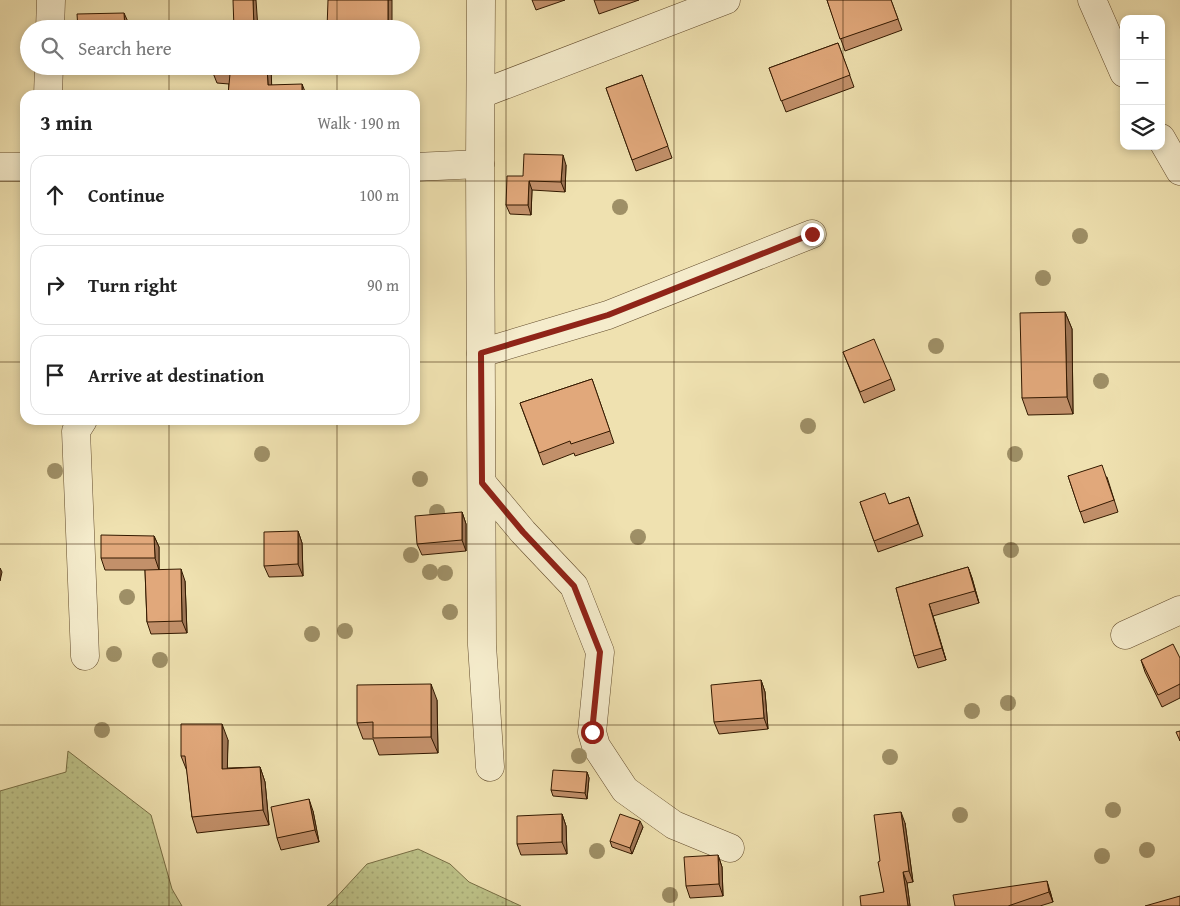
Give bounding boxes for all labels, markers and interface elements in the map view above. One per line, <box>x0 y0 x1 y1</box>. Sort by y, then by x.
map controls <box>1120 15 1165 150</box>
button: + <box>1120 15 1165 60</box>
search box <box>20 20 420 75</box>
icon: search <box>38 34 66 62</box>
text: Search here <box>78 34 172 62</box>
button: − <box>1120 60 1165 105</box>
button: layers <box>1120 105 1165 150</box>
text: 3 min <box>40 107 92 138</box>
text: Walk · 190 m <box>317 111 400 135</box>
icon: ahead <box>41 181 69 209</box>
text: Continue <box>88 181 165 209</box>
text: 100 m <box>359 183 399 207</box>
route end <box>801 223 824 246</box>
icon: right <box>41 271 69 299</box>
text: Turn right <box>88 271 177 299</box>
text: 90 m <box>367 273 399 297</box>
icon: arrive <box>41 361 69 389</box>
text: Arrive at destination <box>88 361 264 389</box>
route start <box>581 721 604 744</box>

